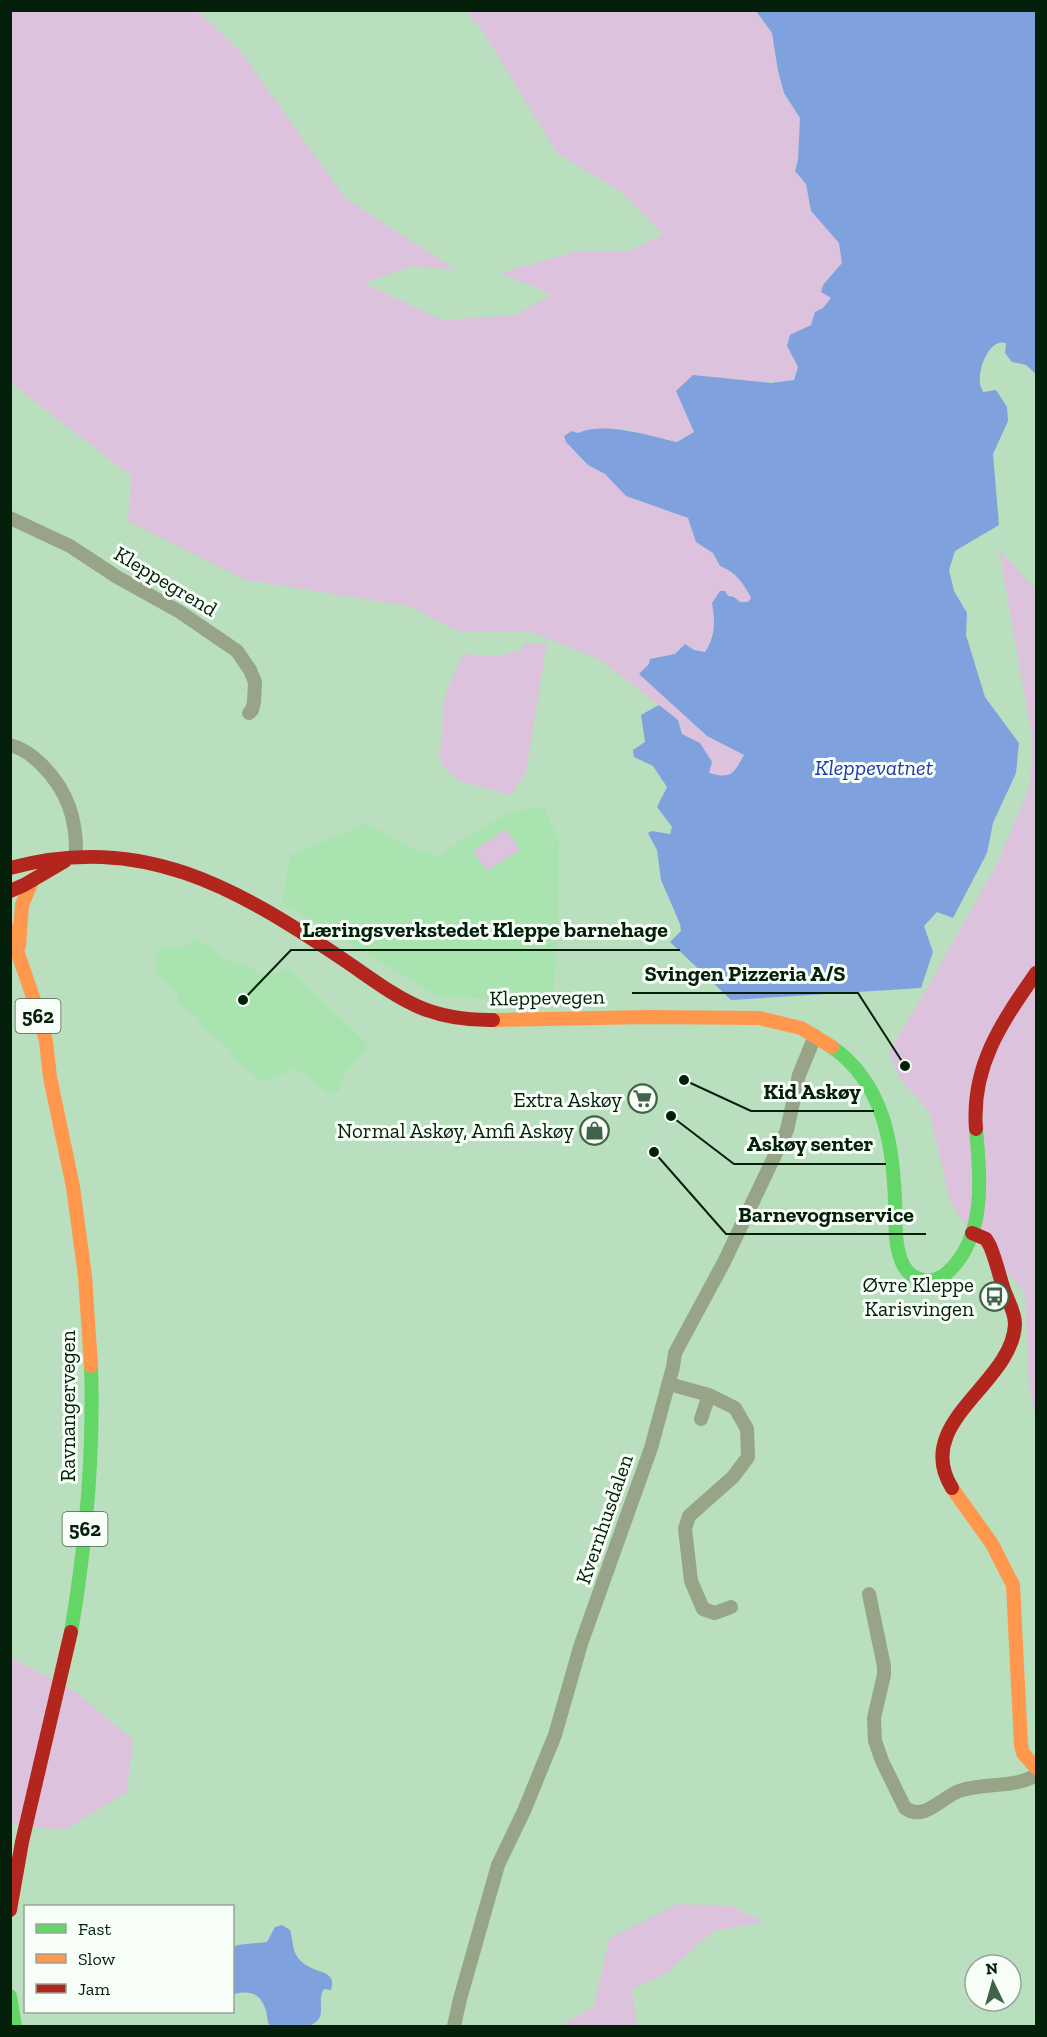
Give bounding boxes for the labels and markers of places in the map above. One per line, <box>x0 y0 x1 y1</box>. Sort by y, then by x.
callout: Læringsverkstedet Kleppe barnehage <box>291 910 680 950</box>
callout: Svingen Pizzeria A/S <box>632 953 858 993</box>
callout: Kid Askøy <box>751 1071 874 1111</box>
supermarket icon: Extra Askøy <box>627 1083 659 1115</box>
place label: Extra Askøy <box>513 1087 622 1112</box>
shop icon: Normal Askøy, Amfi Askøy <box>579 1114 611 1146</box>
place label: Normal Askøy, Amfi Askøy <box>337 1118 574 1143</box>
callout: Askøy senter <box>734 1124 886 1164</box>
callout: Barnevognservice <box>726 1194 926 1234</box>
place label: Øvre Kleppe Karisvingen <box>863 1272 974 1321</box>
bus stop icon: Øvre Kleppe Karisvingen <box>979 1280 1011 1312</box>

